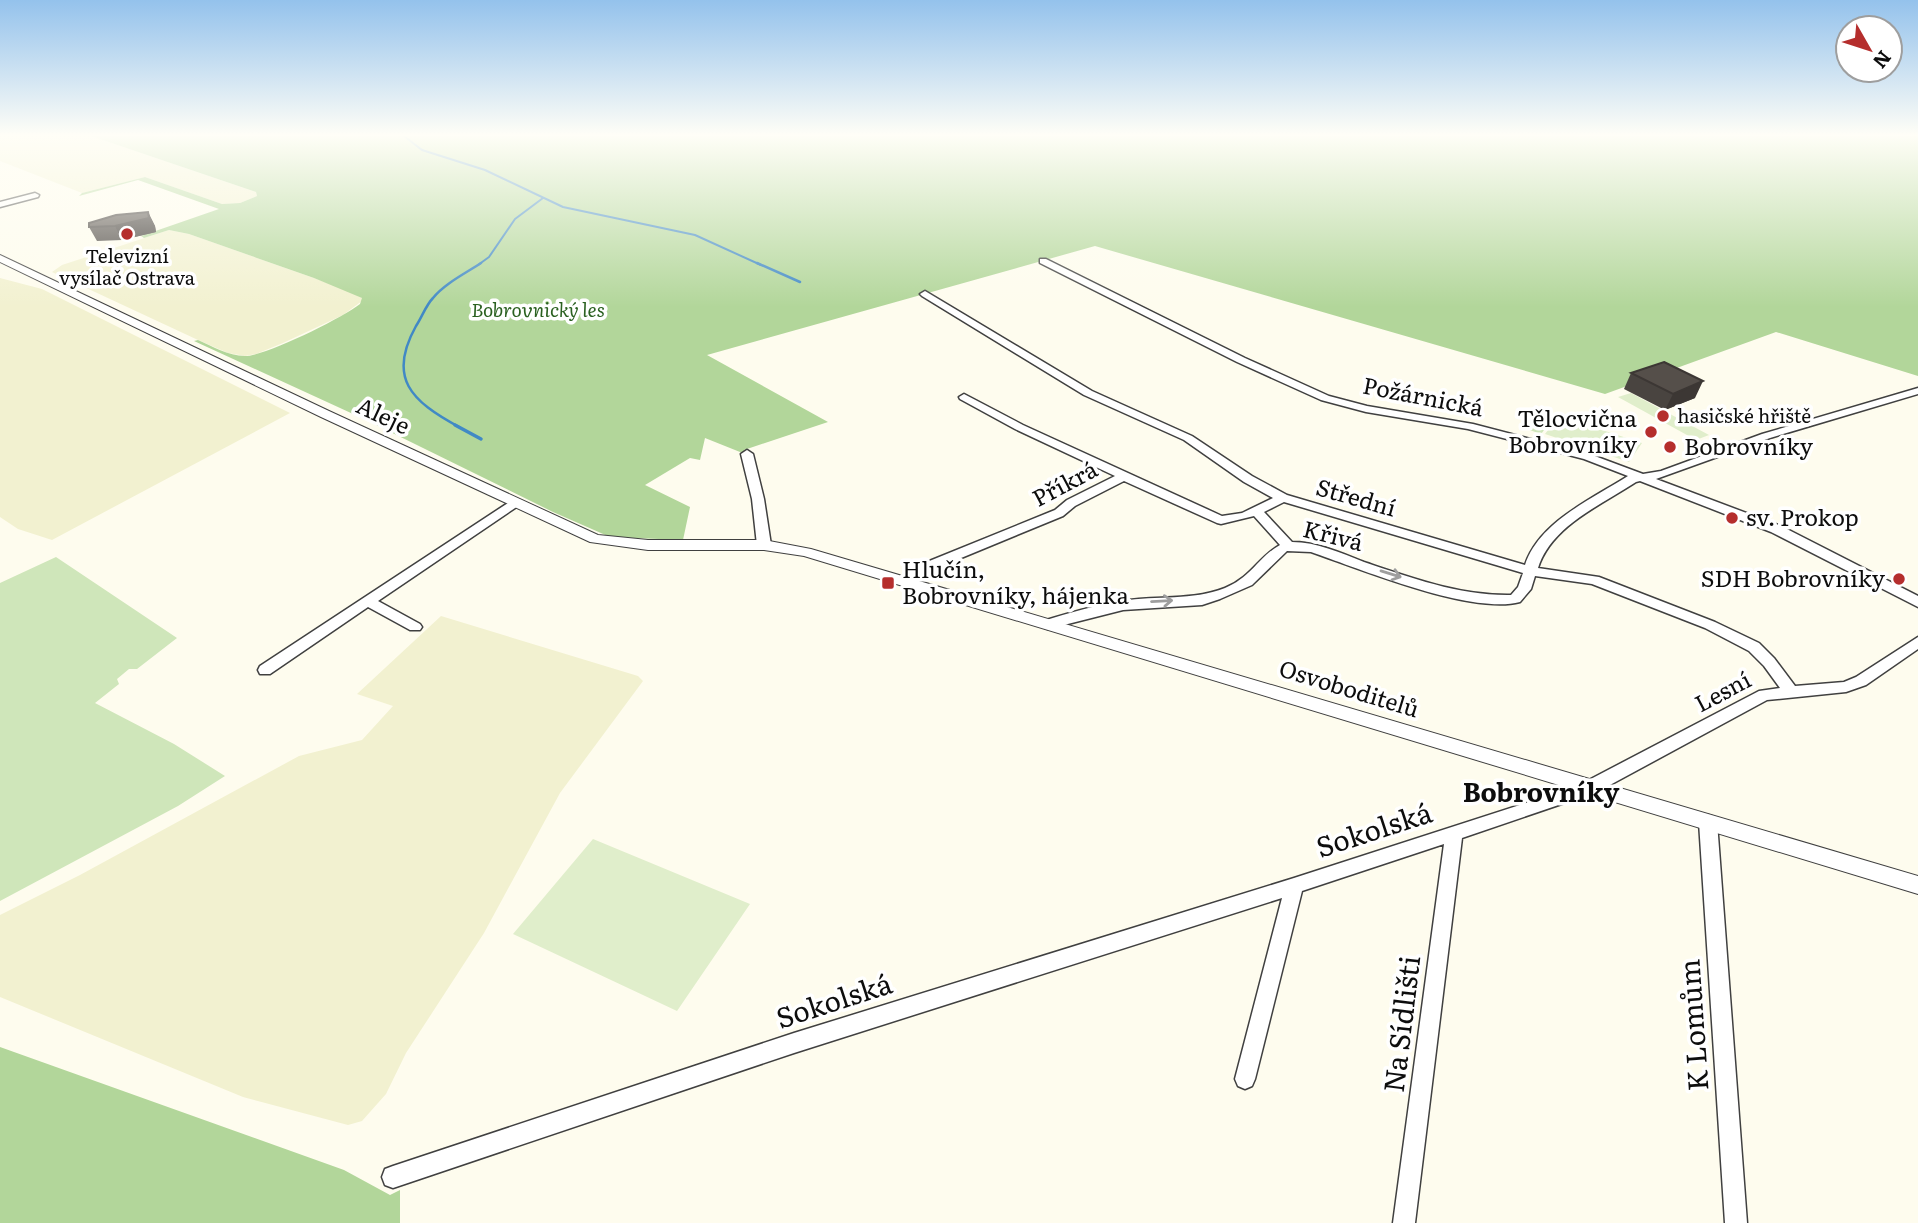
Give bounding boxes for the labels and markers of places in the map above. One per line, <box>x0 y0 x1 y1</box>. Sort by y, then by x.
marker: Televizní vysílač Ostrava <box>119 226 135 242</box>
place label: Televizní vysílač Ostrava <box>59 241 196 291</box>
place label: Tělocvična Bobrovníky <box>1508 400 1638 460</box>
place label: hasičské hřiště <box>1677 401 1811 429</box>
marker: hasičské hřiště <box>1655 408 1671 424</box>
marker: Tělocvična Bobrovníky <box>1643 424 1659 440</box>
place label: Bobrovníky <box>1684 428 1814 462</box>
marker: Bobrovníky <box>1662 439 1678 455</box>
place label: sv. Prokop <box>1746 499 1859 533</box>
marker: sv. Prokop <box>1724 510 1740 526</box>
place label: Hlučín, Bobrovníky, hájenka <box>902 551 1130 611</box>
place label: SDH Bobrovníky <box>1701 560 1886 594</box>
marker: SDH Bobrovníky <box>1891 571 1907 587</box>
marker: Hlučín, Bobrovníky, hájenka <box>880 575 896 591</box>

